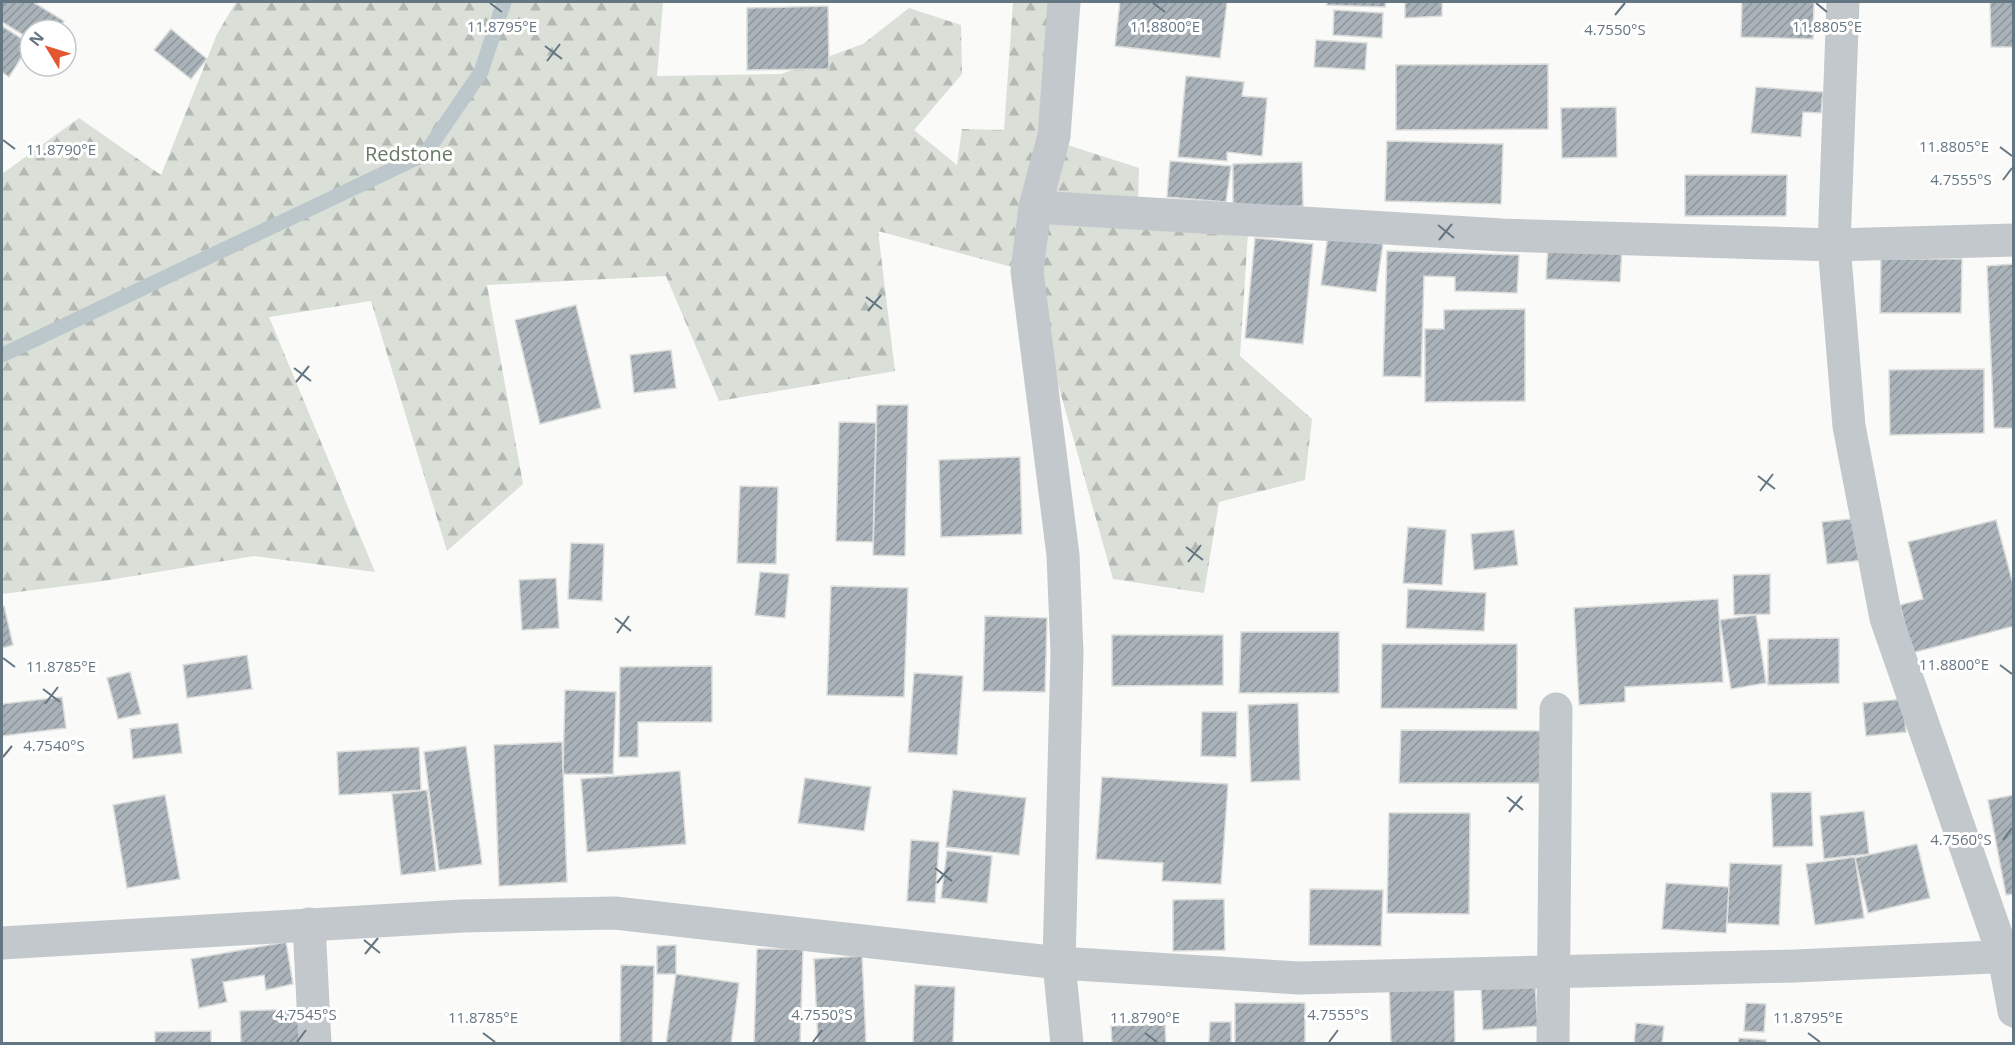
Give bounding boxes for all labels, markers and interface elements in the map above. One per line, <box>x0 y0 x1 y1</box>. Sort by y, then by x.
text: 11.8795°E <box>467 16 537 36</box>
text: 11.8800°E <box>1130 16 1200 36</box>
text: 11.8805°E <box>1792 16 1862 36</box>
north arrow <box>18 18 78 78</box>
text: 4.7550°S <box>1584 19 1646 39</box>
text: N <box>24 27 49 51</box>
text: 11.8805°E <box>1919 136 1989 156</box>
text: 11.8790°E <box>26 139 96 159</box>
park label: Redstone <box>365 140 453 167</box>
text: 4.7555°S <box>1930 169 1992 189</box>
text: 11.8800°E <box>1919 654 1989 674</box>
text: 11.8785°E <box>26 656 96 676</box>
text: 4.7540°S <box>23 735 85 755</box>
text: 4.7560°S <box>1930 829 1992 849</box>
text: 4.7545°S <box>275 1004 337 1024</box>
text: 4.7550°S <box>791 1004 853 1024</box>
text: 4.7555°S <box>1307 1004 1369 1024</box>
text: 11.8785°E <box>448 1007 518 1027</box>
text: 11.8790°E <box>1110 1007 1180 1027</box>
text: 11.8795°E <box>1773 1007 1843 1027</box>

